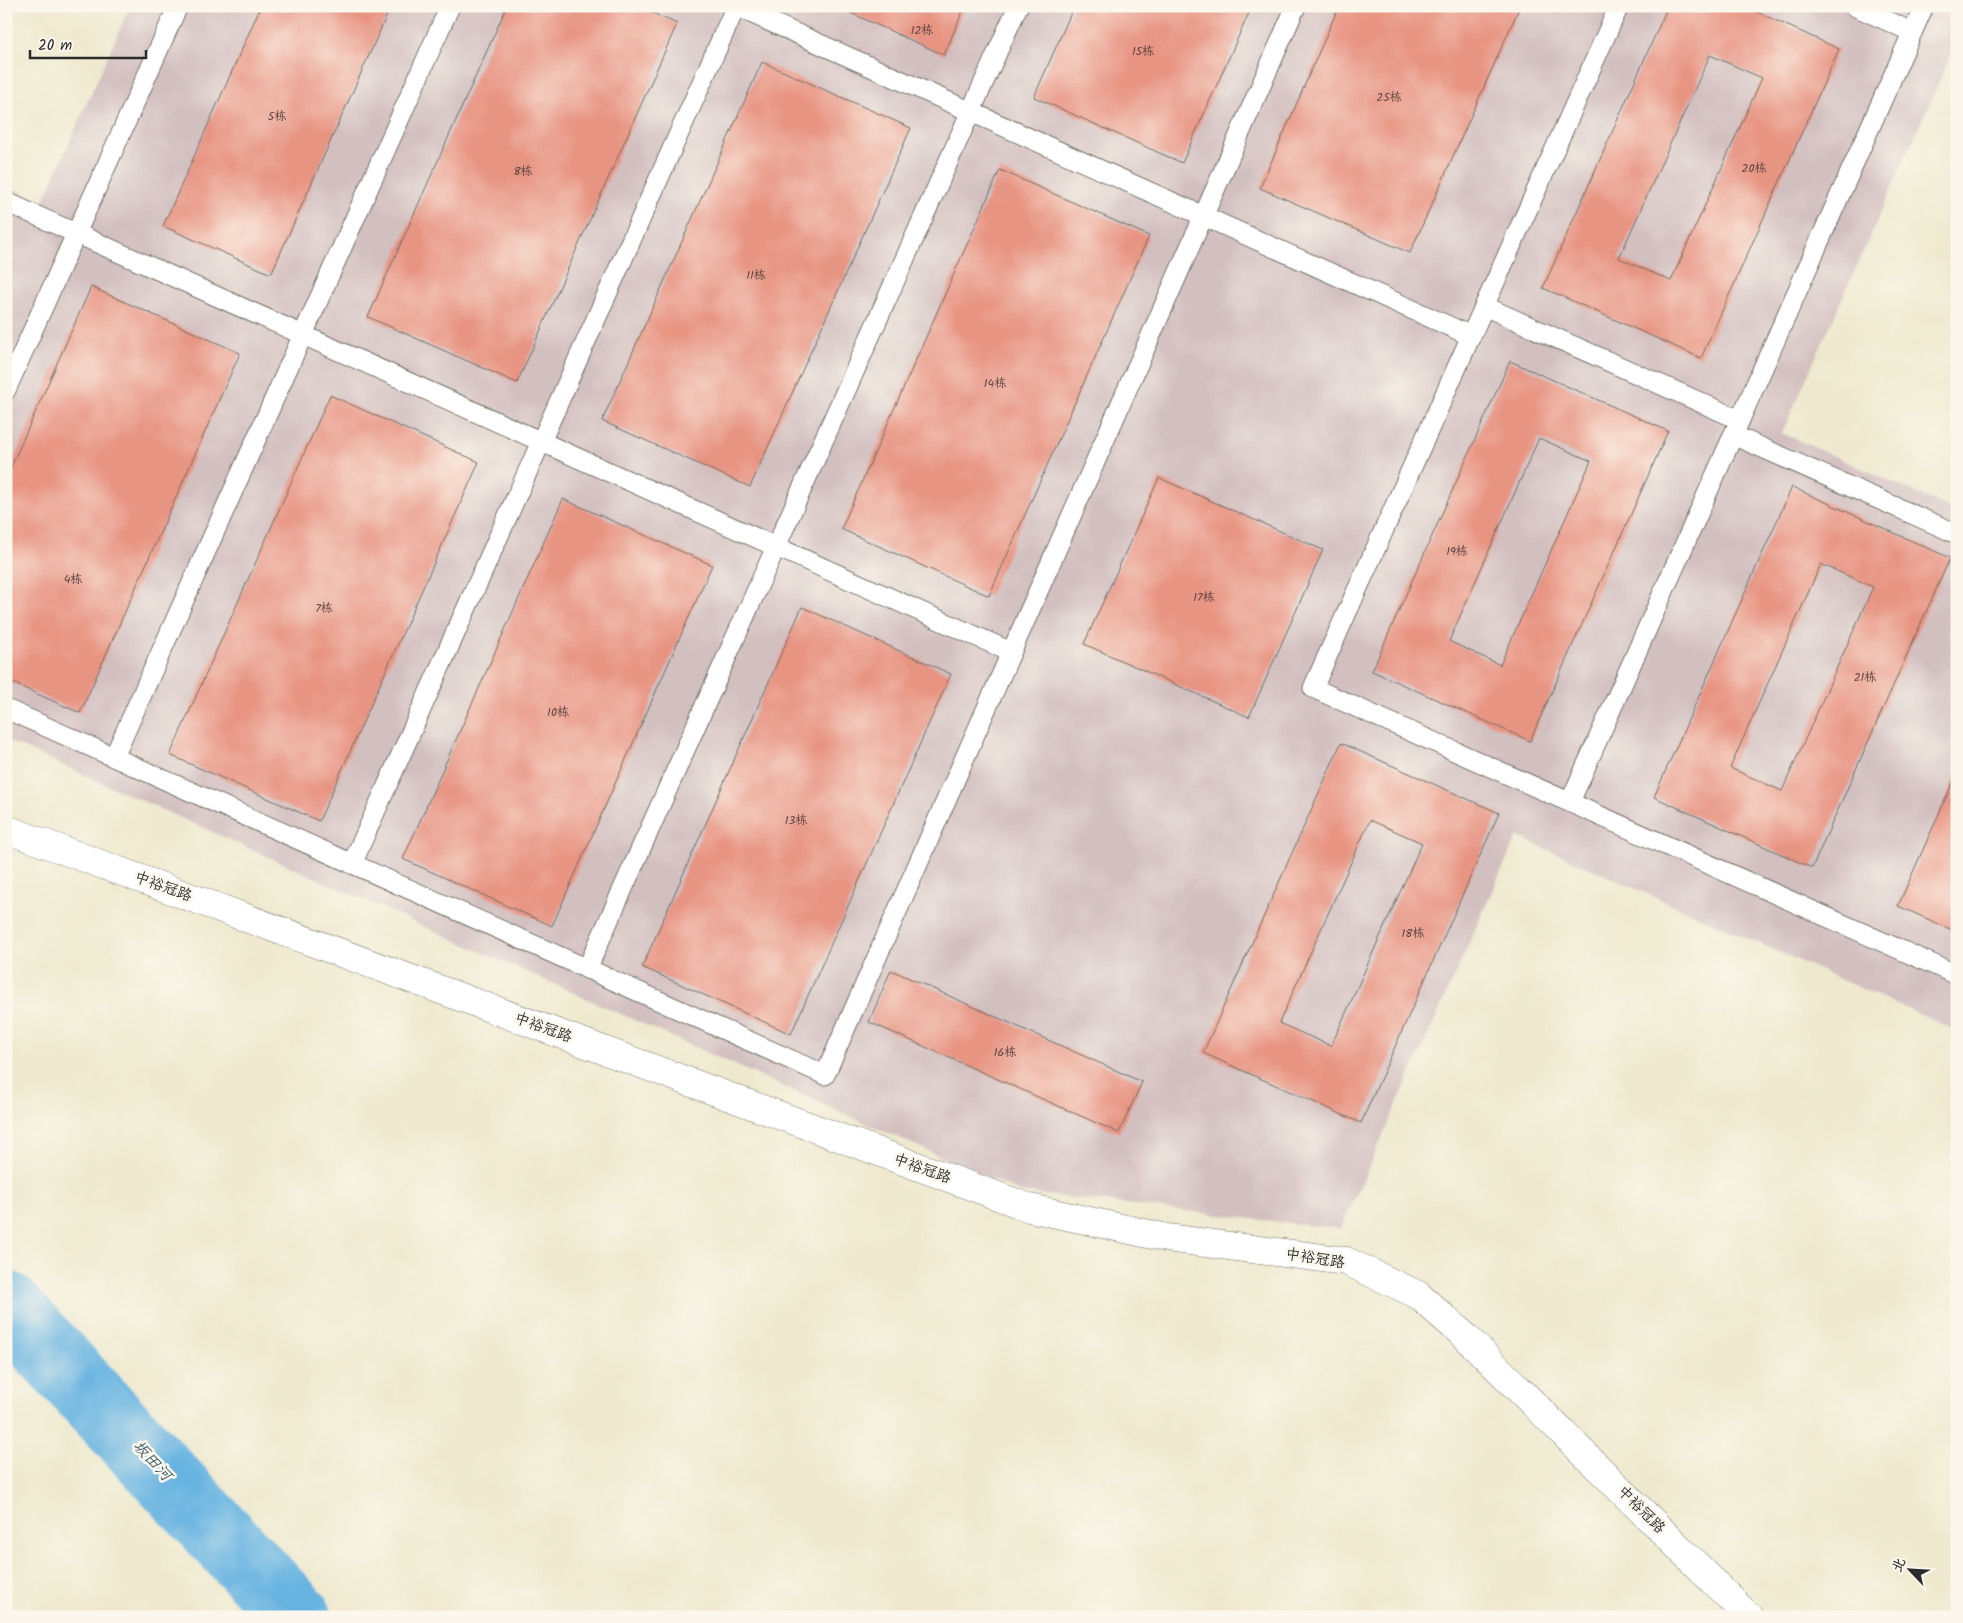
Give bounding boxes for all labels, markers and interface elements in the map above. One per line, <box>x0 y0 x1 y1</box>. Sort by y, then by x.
house number: 12栋 <box>911 21 933 40</box>
scale bar <box>30 28 146 60</box>
text: 20 m <box>38 34 72 58</box>
house number: 15栋 <box>1132 42 1154 61</box>
house number: 25栋 <box>1376 88 1402 107</box>
house number: 5栋 <box>268 107 286 126</box>
house number: 20栋 <box>1742 159 1766 178</box>
house number: 8栋 <box>513 162 533 181</box>
house number: 11栋 <box>746 266 766 285</box>
house number: 14栋 <box>984 374 1006 393</box>
house number: 19栋 <box>1446 542 1468 561</box>
house number: 4栋 <box>64 570 82 589</box>
house number: 17栋 <box>1193 588 1215 607</box>
house number: 7栋 <box>315 599 333 618</box>
house number: 21栋 <box>1854 668 1876 687</box>
house number: 10栋 <box>547 703 569 722</box>
house number: 13栋 <box>785 811 807 830</box>
street label: 中裕冠路 <box>131 865 195 909</box>
house number: 18栋 <box>1402 924 1425 943</box>
street label: 中裕冠路 <box>511 1006 575 1050</box>
house number: 16栋 <box>994 1043 1016 1062</box>
street label: 中裕冠路 <box>890 1147 954 1191</box>
street label: 中裕冠路 <box>1283 1242 1347 1276</box>
water label: 坂田河 <box>126 1435 180 1489</box>
street label: 中裕冠路 <box>1611 1480 1671 1540</box>
north arrow <box>1886 1546 1936 1596</box>
text: 北 <box>1886 1554 1912 1576</box>

